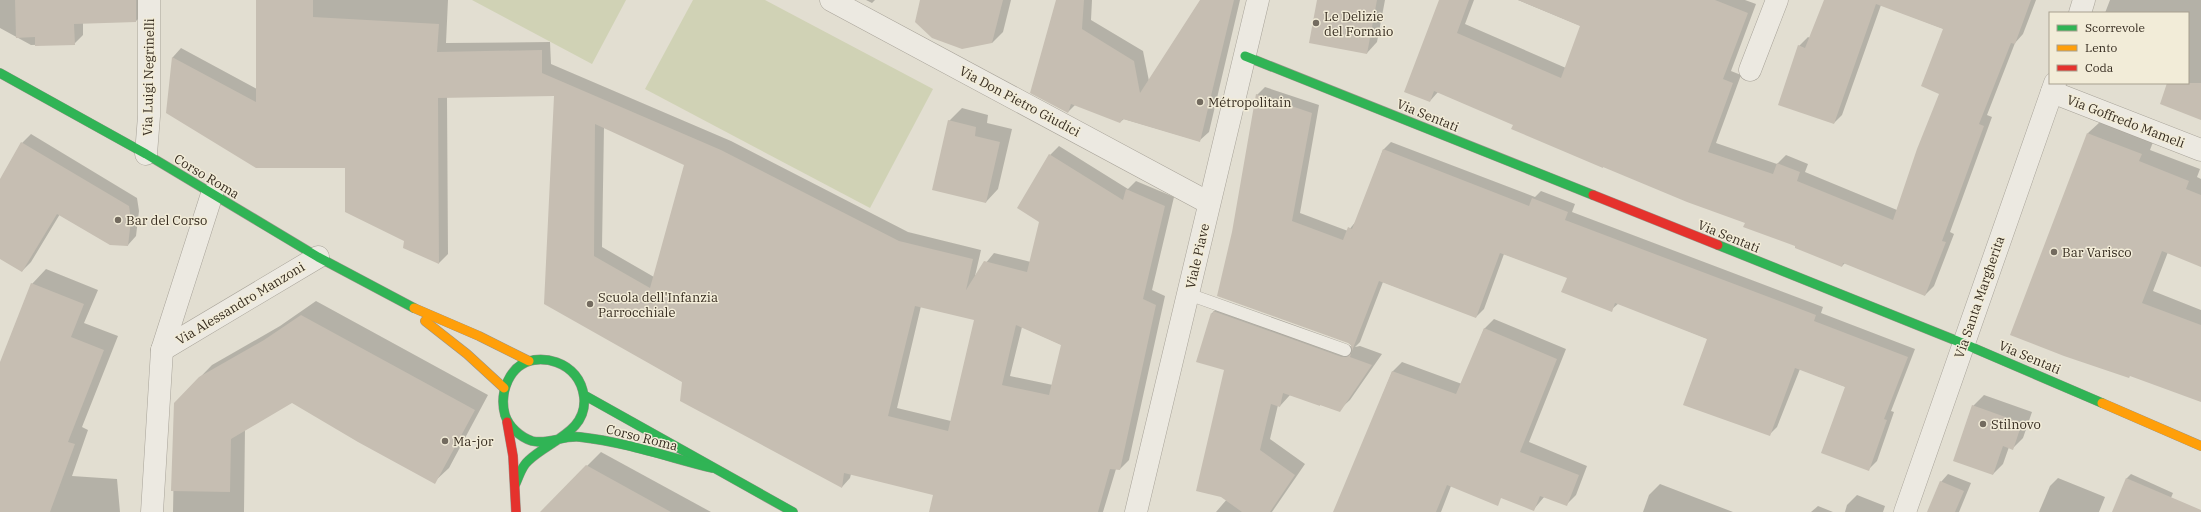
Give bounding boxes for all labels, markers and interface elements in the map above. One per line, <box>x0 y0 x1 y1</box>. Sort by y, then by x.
place label: Le Delizie del Fornaio <box>1324 8 1393 40</box>
legend <box>2049 12 2189 84</box>
street label: Via Luigi Negrinelli <box>139 18 158 136</box>
marker: Le Delizie del Fornaio <box>1311 18 1321 28</box>
text: Scorrevole <box>2085 20 2145 35</box>
text: Lento <box>2085 40 2117 55</box>
text: Coda <box>2085 60 2114 75</box>
street label: Via Don Pietro Giudici <box>956 62 1083 141</box>
street label: Via Goffredo Mameli <box>2064 91 2187 152</box>
place label: Métropolitain <box>1208 94 1292 111</box>
street label: Via Sentati <box>1394 95 1461 136</box>
marker: Métropolitain <box>1195 97 1205 107</box>
street label: Corso Roma <box>171 150 243 203</box>
place label: Bar del Corso <box>126 212 207 229</box>
marker: Bar del Corso <box>113 215 123 225</box>
street label: Via Sentati <box>1695 216 1762 257</box>
street label: Viale Piave <box>1182 222 1213 290</box>
street label: Via Santa Margherita <box>1951 234 2008 361</box>
place label: Bar Varisco <box>2062 244 2132 261</box>
marker: Bar Varisco <box>2049 247 2059 257</box>
street label: Via Alessandro Manzoni <box>173 258 308 349</box>
place label: Scuola dell'Infanzia Parrocchiale <box>598 289 718 321</box>
marker: Scuola dell'Infanzia Parrocchiale <box>585 299 595 309</box>
street label: Via Sentati <box>1996 337 2063 378</box>
place label: Stilnovo <box>1991 416 2041 433</box>
marker: Stilnovo <box>1978 419 1988 429</box>
street label: Corso Roma <box>604 420 680 455</box>
place label: Ma-jor <box>453 433 494 450</box>
marker: Ma-jor <box>440 436 450 446</box>

